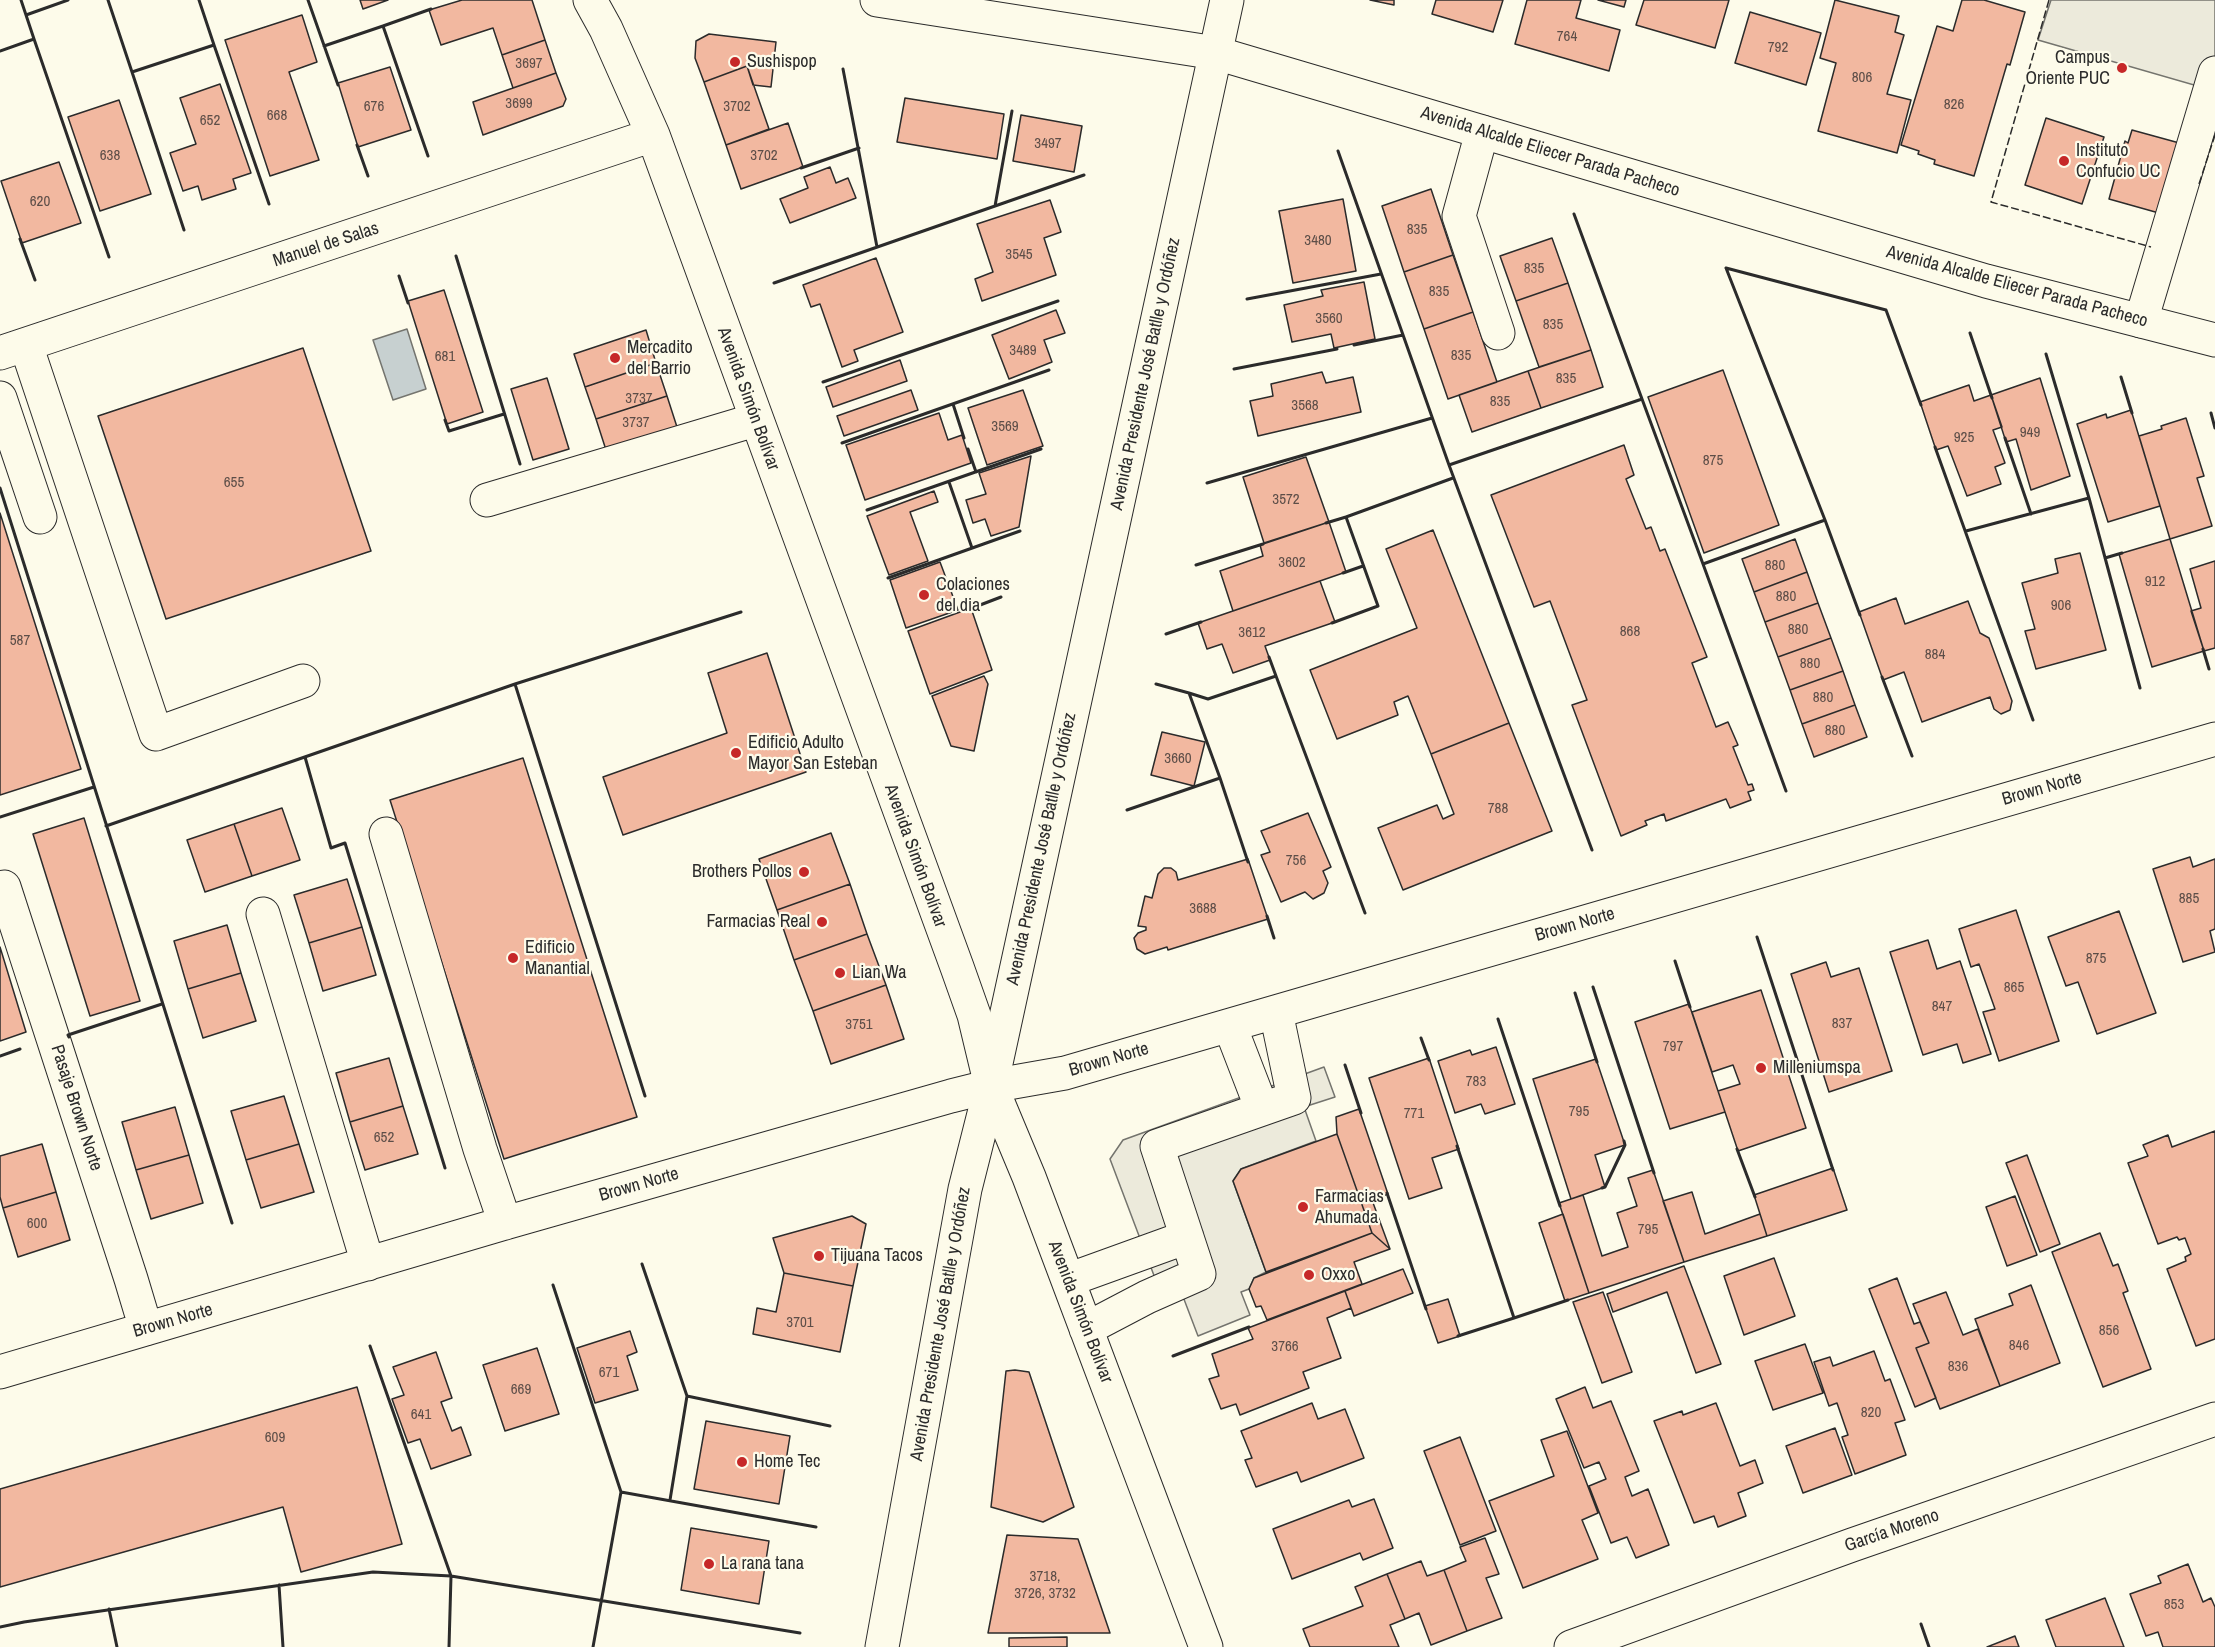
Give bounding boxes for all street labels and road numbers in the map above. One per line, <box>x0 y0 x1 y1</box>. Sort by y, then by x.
street label: Avenida Alcalde Eliecer Parada Pacheco <box>1418 102 1682 202</box>
street label: Manuel de Salas <box>270 218 382 272</box>
street label: Avenida Presidente José Batlle y Ordóñez <box>1107 236 1185 512</box>
street label: Avenida Alcalde Eliecer Parada Pacheco <box>1884 242 2150 332</box>
street label: Avenida Simón Bolívar <box>712 324 784 474</box>
street label: Avenida Presidente José Batlle y Ordóñez <box>1003 711 1081 987</box>
street label: Brown Norte <box>2000 767 2084 811</box>
street label: Avenida Simón Bolívar <box>879 781 951 931</box>
street label: Brown Norte <box>1533 903 1617 947</box>
street label: Brown Norte <box>1067 1038 1151 1082</box>
street label: Pasaje Brown Norte <box>45 1042 107 1174</box>
street label: Brown Norte <box>597 1163 681 1207</box>
street label: Avenida Presidente José Batlle y Ordóñez <box>906 1185 976 1463</box>
street label: Avenida Simón Bolívar <box>1043 1238 1117 1386</box>
street label: Brown Norte <box>131 1299 215 1343</box>
street label: García Moreno <box>1842 1505 1942 1557</box>

